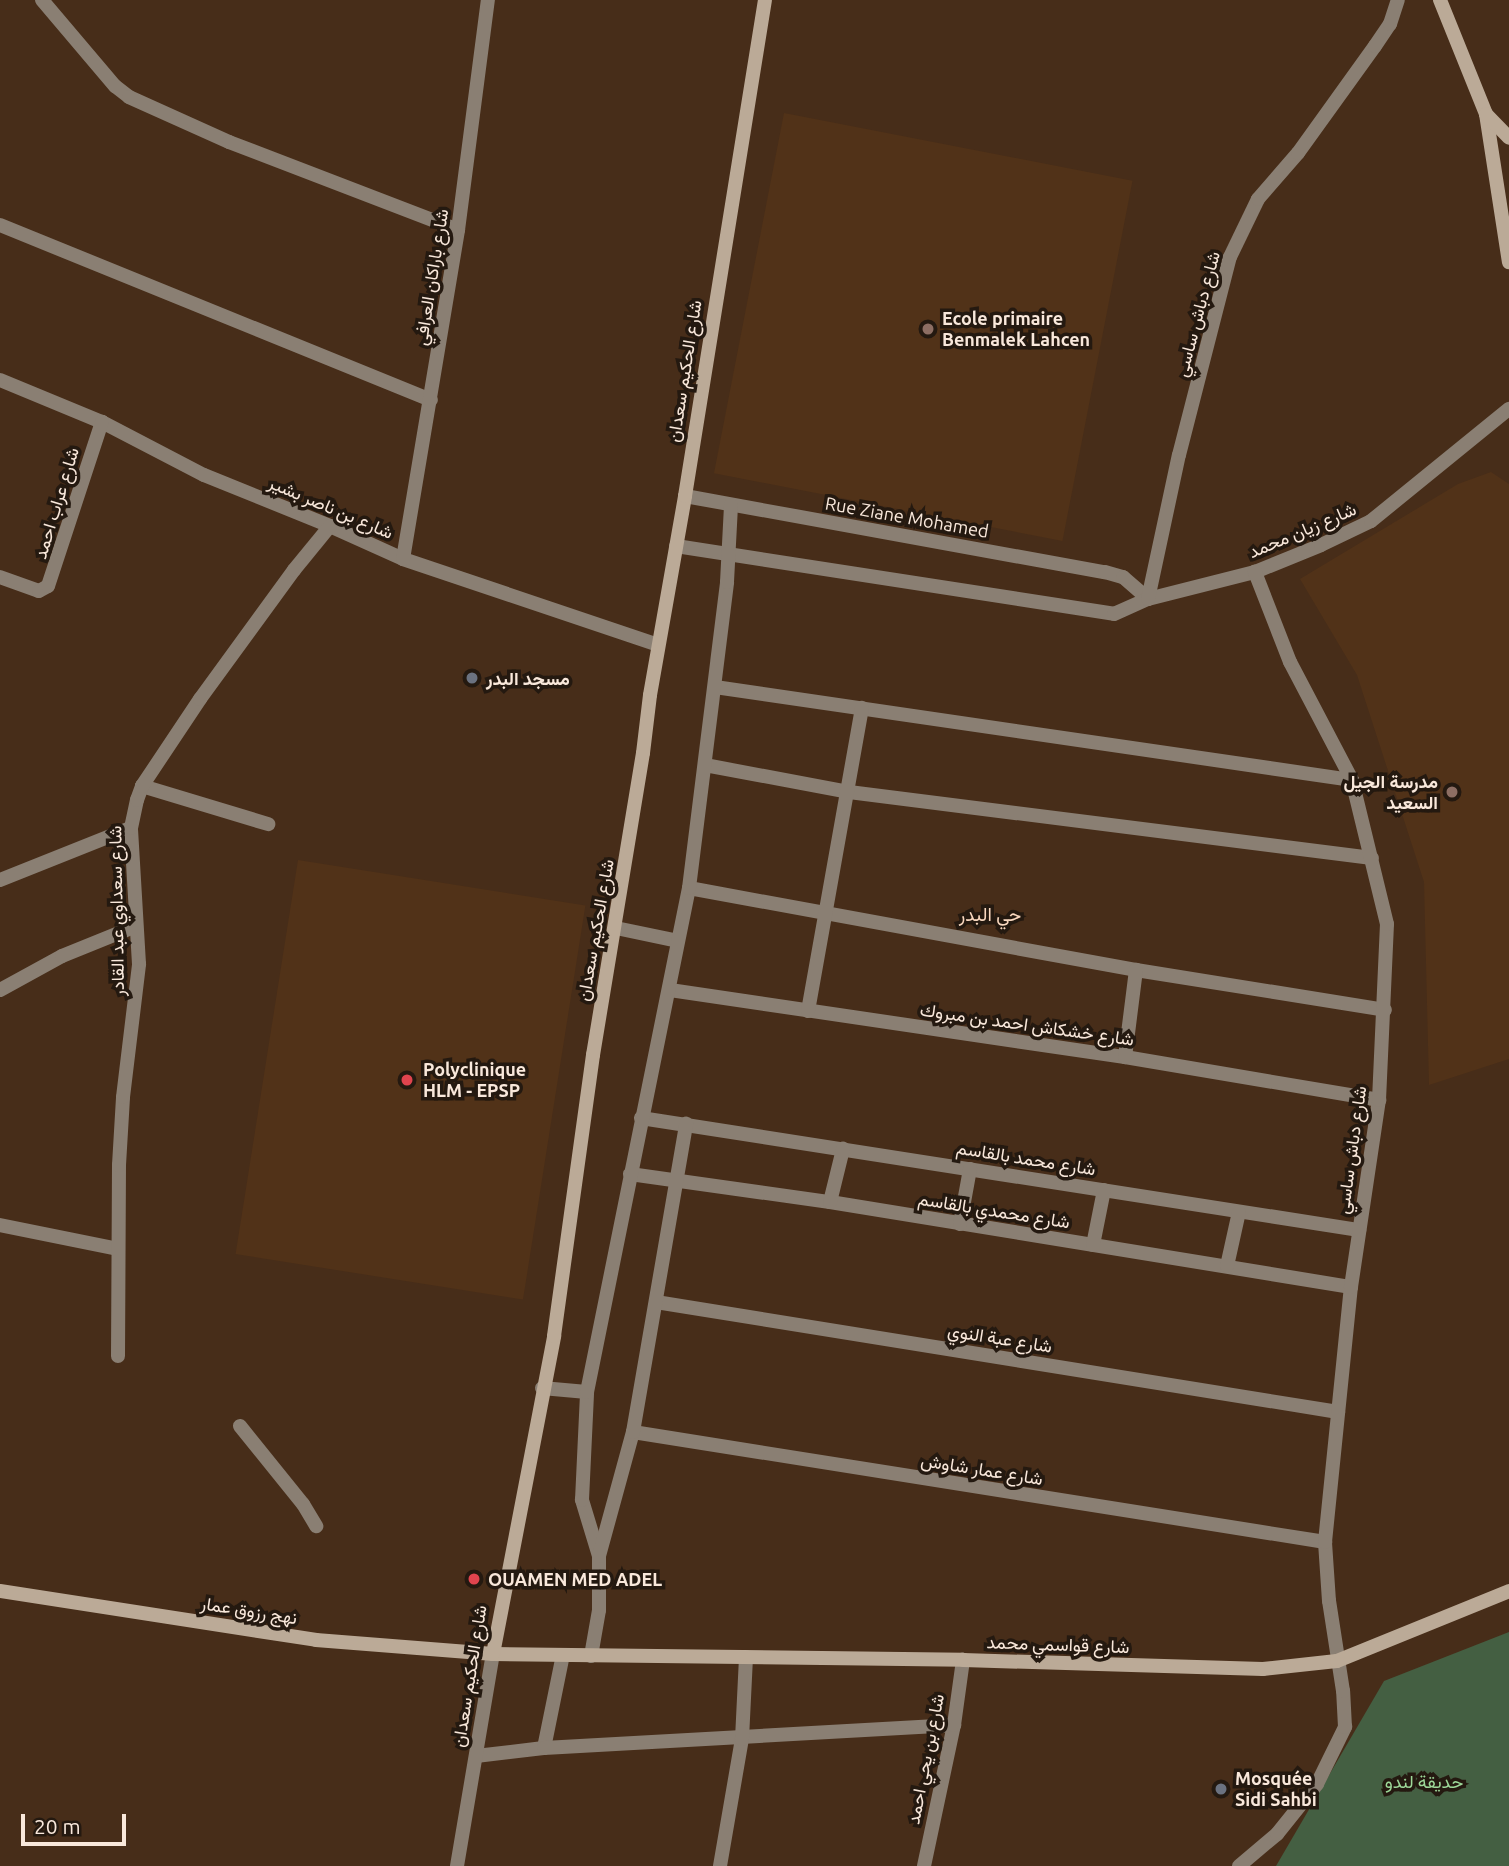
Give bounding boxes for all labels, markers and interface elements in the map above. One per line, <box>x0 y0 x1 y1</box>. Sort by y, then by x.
street label: شارع باراكان العرافي <box>410 207 452 347</box>
street label: شارع دباش ساسي <box>1170 249 1224 379</box>
street label: شارع الحكيم سعدان <box>662 298 706 444</box>
place label: Ecole primaire Benmalek Lahcen <box>942 308 1090 350</box>
marker: Ecole primaire Benmalek Lahcen <box>920 321 936 337</box>
street label: شارع عراب احمد <box>29 445 83 561</box>
street label: شارع بن ناصر بشير <box>265 471 397 543</box>
street label: Rue Ziane Mohamed <box>824 492 990 542</box>
street label: شارع زيان محمد <box>1245 498 1359 562</box>
place label: مسجد البدر <box>486 667 570 689</box>
marker: مسجد البدر <box>464 670 480 686</box>
place label: مدرسة الجيل السعيد <box>1343 771 1438 814</box>
marker: مدرسة الجيل السعيد <box>1444 784 1460 800</box>
street label: شارع سعداوي عبد القادر <box>104 826 128 996</box>
street label: شارع الحكيم سعدان <box>572 857 618 1003</box>
district label: حي البدر <box>959 904 1021 926</box>
street label: شارع خشكاش احمد بن مبروك <box>919 998 1135 1050</box>
place label: Polyclinique HLM - EPSP <box>423 1059 526 1102</box>
marker: Polyclinique HLM - EPSP <box>397 1070 417 1090</box>
street label: شارع دباش ساسي <box>1331 1085 1371 1215</box>
street label: شارع محمد بالقاسم <box>955 1136 1097 1180</box>
street label: شارع محمدي بالقاسم <box>917 1187 1071 1233</box>
street label: شارع عبة النوي <box>946 1319 1054 1357</box>
street label: شارع عمار شاوش <box>919 1449 1045 1489</box>
place label: OUAMEN MED ADEL <box>488 1568 662 1590</box>
marker: OUAMEN MED ADEL <box>466 1571 482 1587</box>
street label: نهج رزوق عمار <box>199 1592 299 1628</box>
street label: شارع الحكيم سعدان <box>447 1603 491 1749</box>
street label: شارع قواسمي محمد <box>986 1631 1130 1657</box>
street label: شارع بن يحي احمد <box>902 1692 948 1826</box>
place label: Mosquée Sidi Sahbi <box>1235 1768 1317 1810</box>
park label: حديقة لندو <box>1385 1770 1463 1792</box>
marker: Mosquée Sidi Sahbi <box>1213 1781 1229 1797</box>
scale bar <box>24 1800 130 1844</box>
text: 20 m <box>34 1814 81 1838</box>

